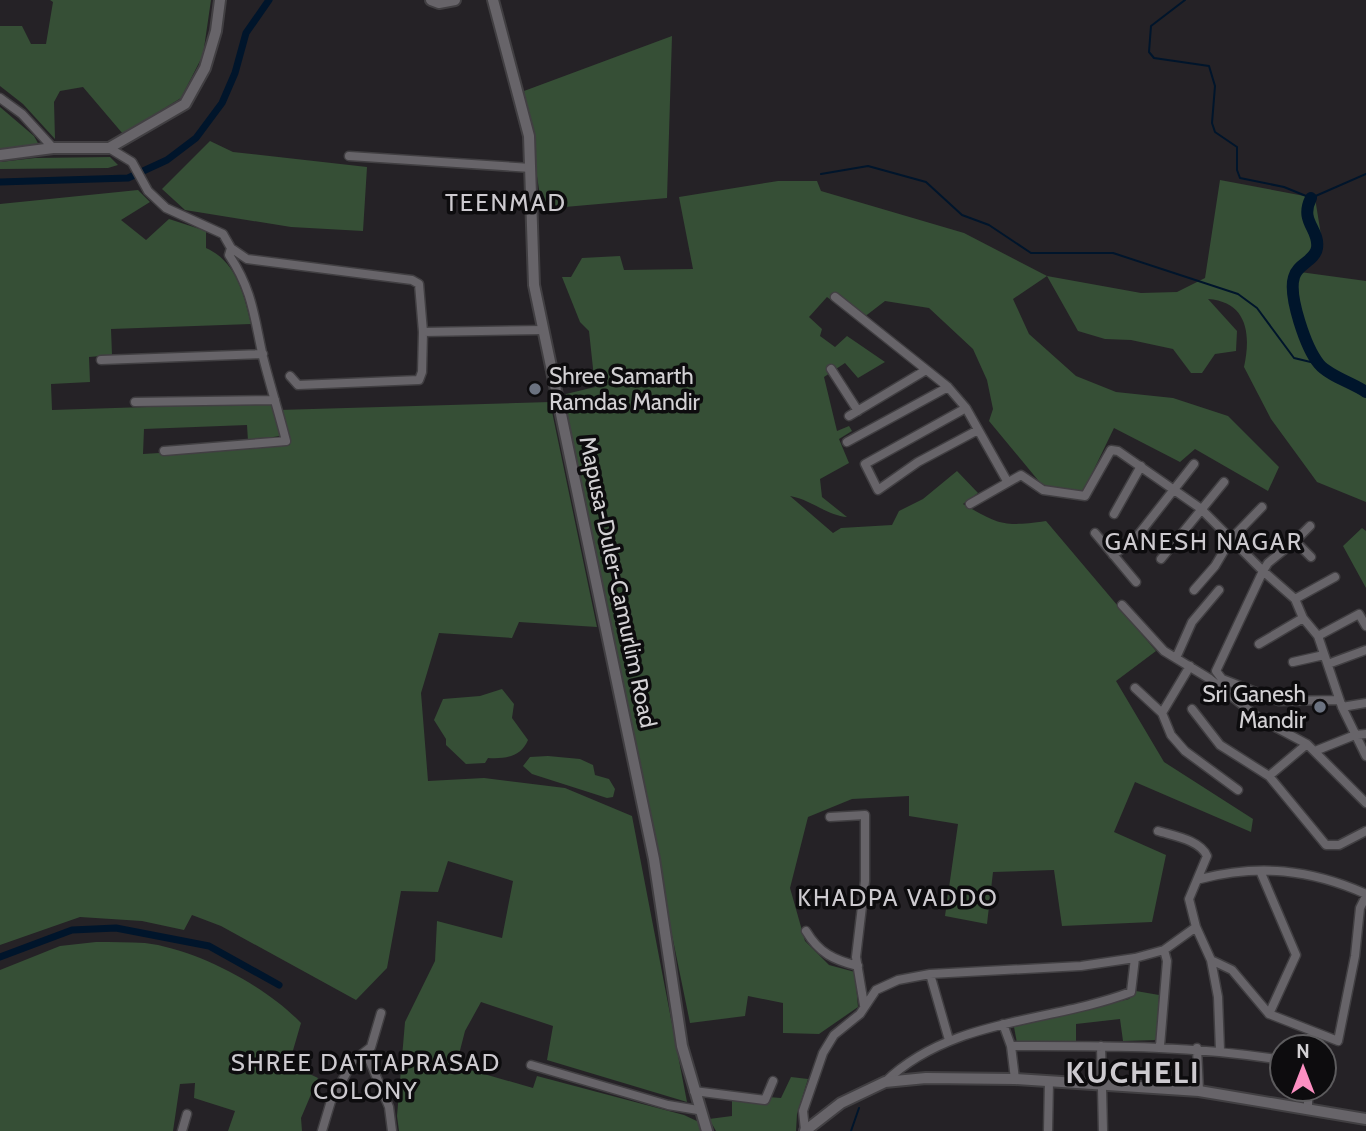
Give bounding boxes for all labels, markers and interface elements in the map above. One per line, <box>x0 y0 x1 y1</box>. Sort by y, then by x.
district label: TEENMAD <box>445 188 567 217</box>
place label: Shree Samarth Ramdas Mandir <box>549 362 701 416</box>
marker: Shree Samarth Ramdas Mandir <box>527 381 543 397</box>
street label: Mapusa-Duler-Camurlim Road <box>573 434 663 730</box>
district label: GANESH NAGAR <box>1105 527 1303 556</box>
place label: Sri Ganesh Mandir <box>1202 680 1307 734</box>
marker: Sri Ganesh Mandir <box>1312 699 1328 715</box>
district label: KHADPA VADDO <box>797 883 999 912</box>
north arrow <box>1268 1033 1338 1103</box>
text: N <box>1296 1040 1310 1063</box>
district label: SHREE DATTAPRASAD COLONY <box>231 1048 501 1105</box>
district label: KUCHELI <box>1065 1054 1201 1091</box>

